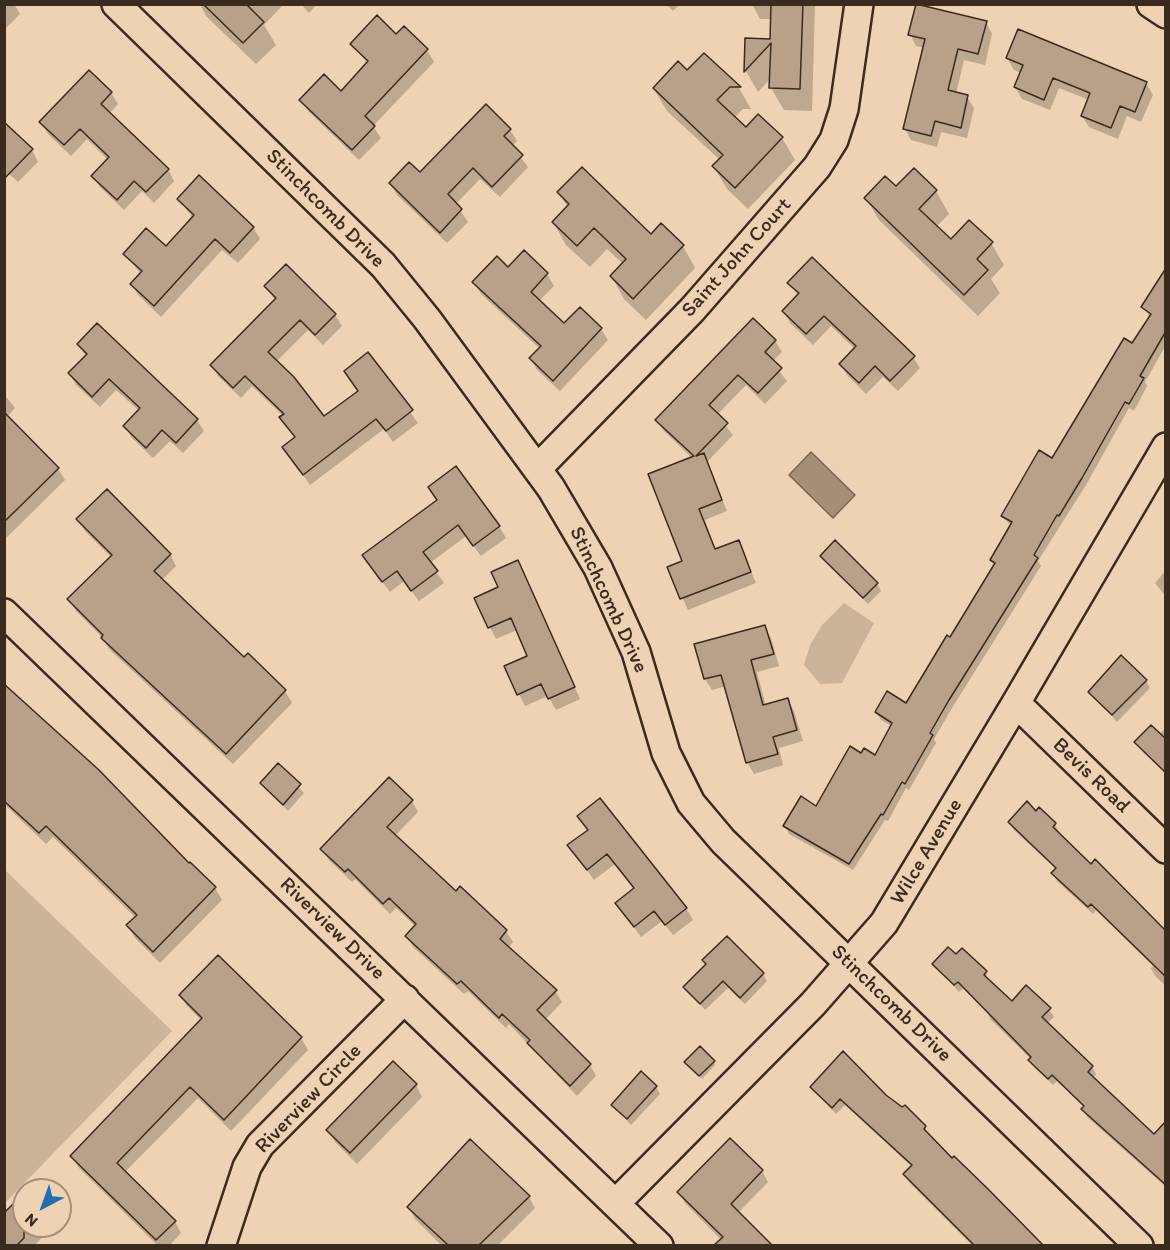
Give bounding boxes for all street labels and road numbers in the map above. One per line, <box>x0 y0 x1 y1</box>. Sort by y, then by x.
street label: Stinchcomb Drive <box>260 144 390 274</box>
street label: Saint John Court <box>677 193 797 323</box>
street label: Stinchcomb Drive <box>563 523 653 677</box>
street label: Bevis Road <box>1047 733 1135 819</box>
street label: Wilce Avenue <box>886 794 968 910</box>
street label: Riverview Drive <box>274 872 390 986</box>
street label: Stinchcomb Drive <box>825 940 957 1068</box>
street label: Riverview Circle <box>250 1039 368 1159</box>

